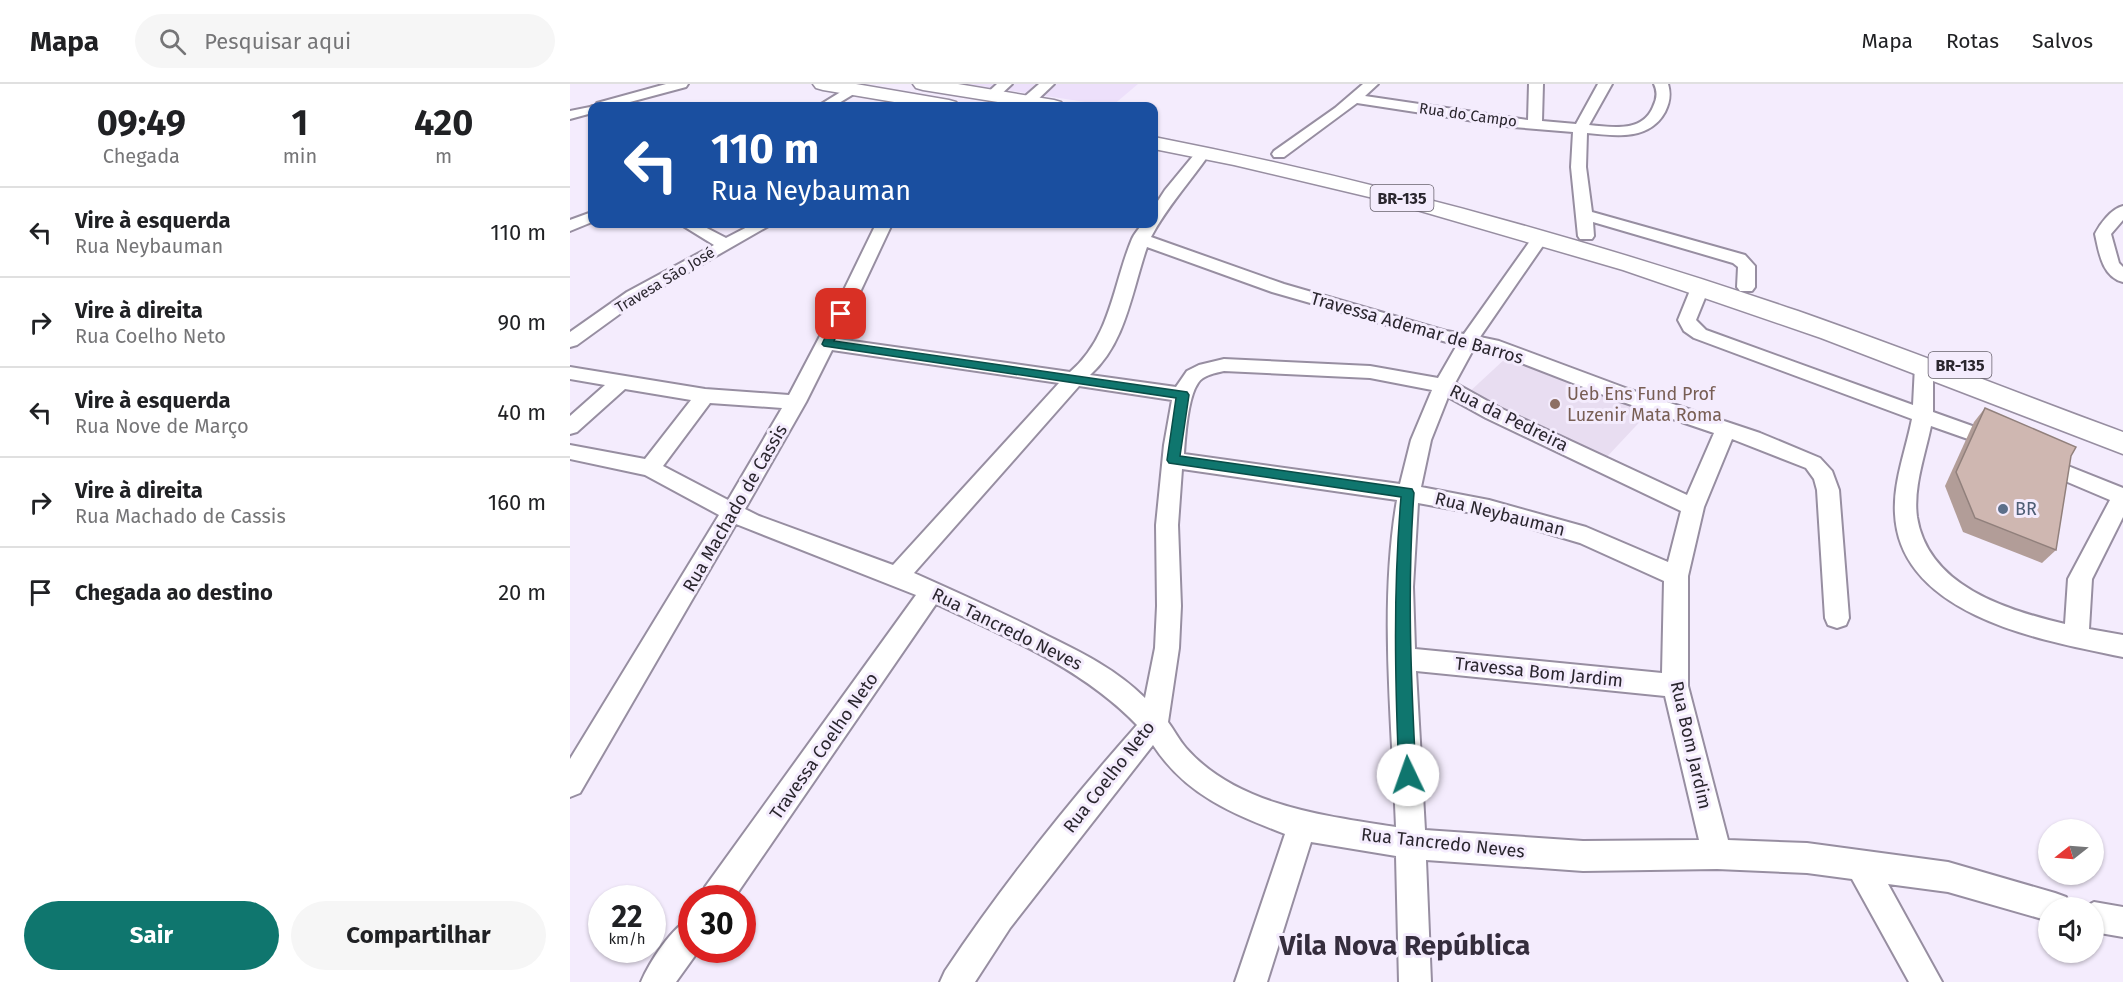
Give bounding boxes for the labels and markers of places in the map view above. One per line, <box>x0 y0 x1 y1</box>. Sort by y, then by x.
pin <box>815 288 866 339</box>
place label: Ueb Ens Fund Prof Luzenir Mata Roma <box>1567 383 1722 426</box>
marker: Ueb Ens Fund Prof Luzenir Mata Roma <box>1548 397 1562 411</box>
place label: BR <box>2015 498 2037 520</box>
marker: BR <box>1996 502 2010 516</box>

